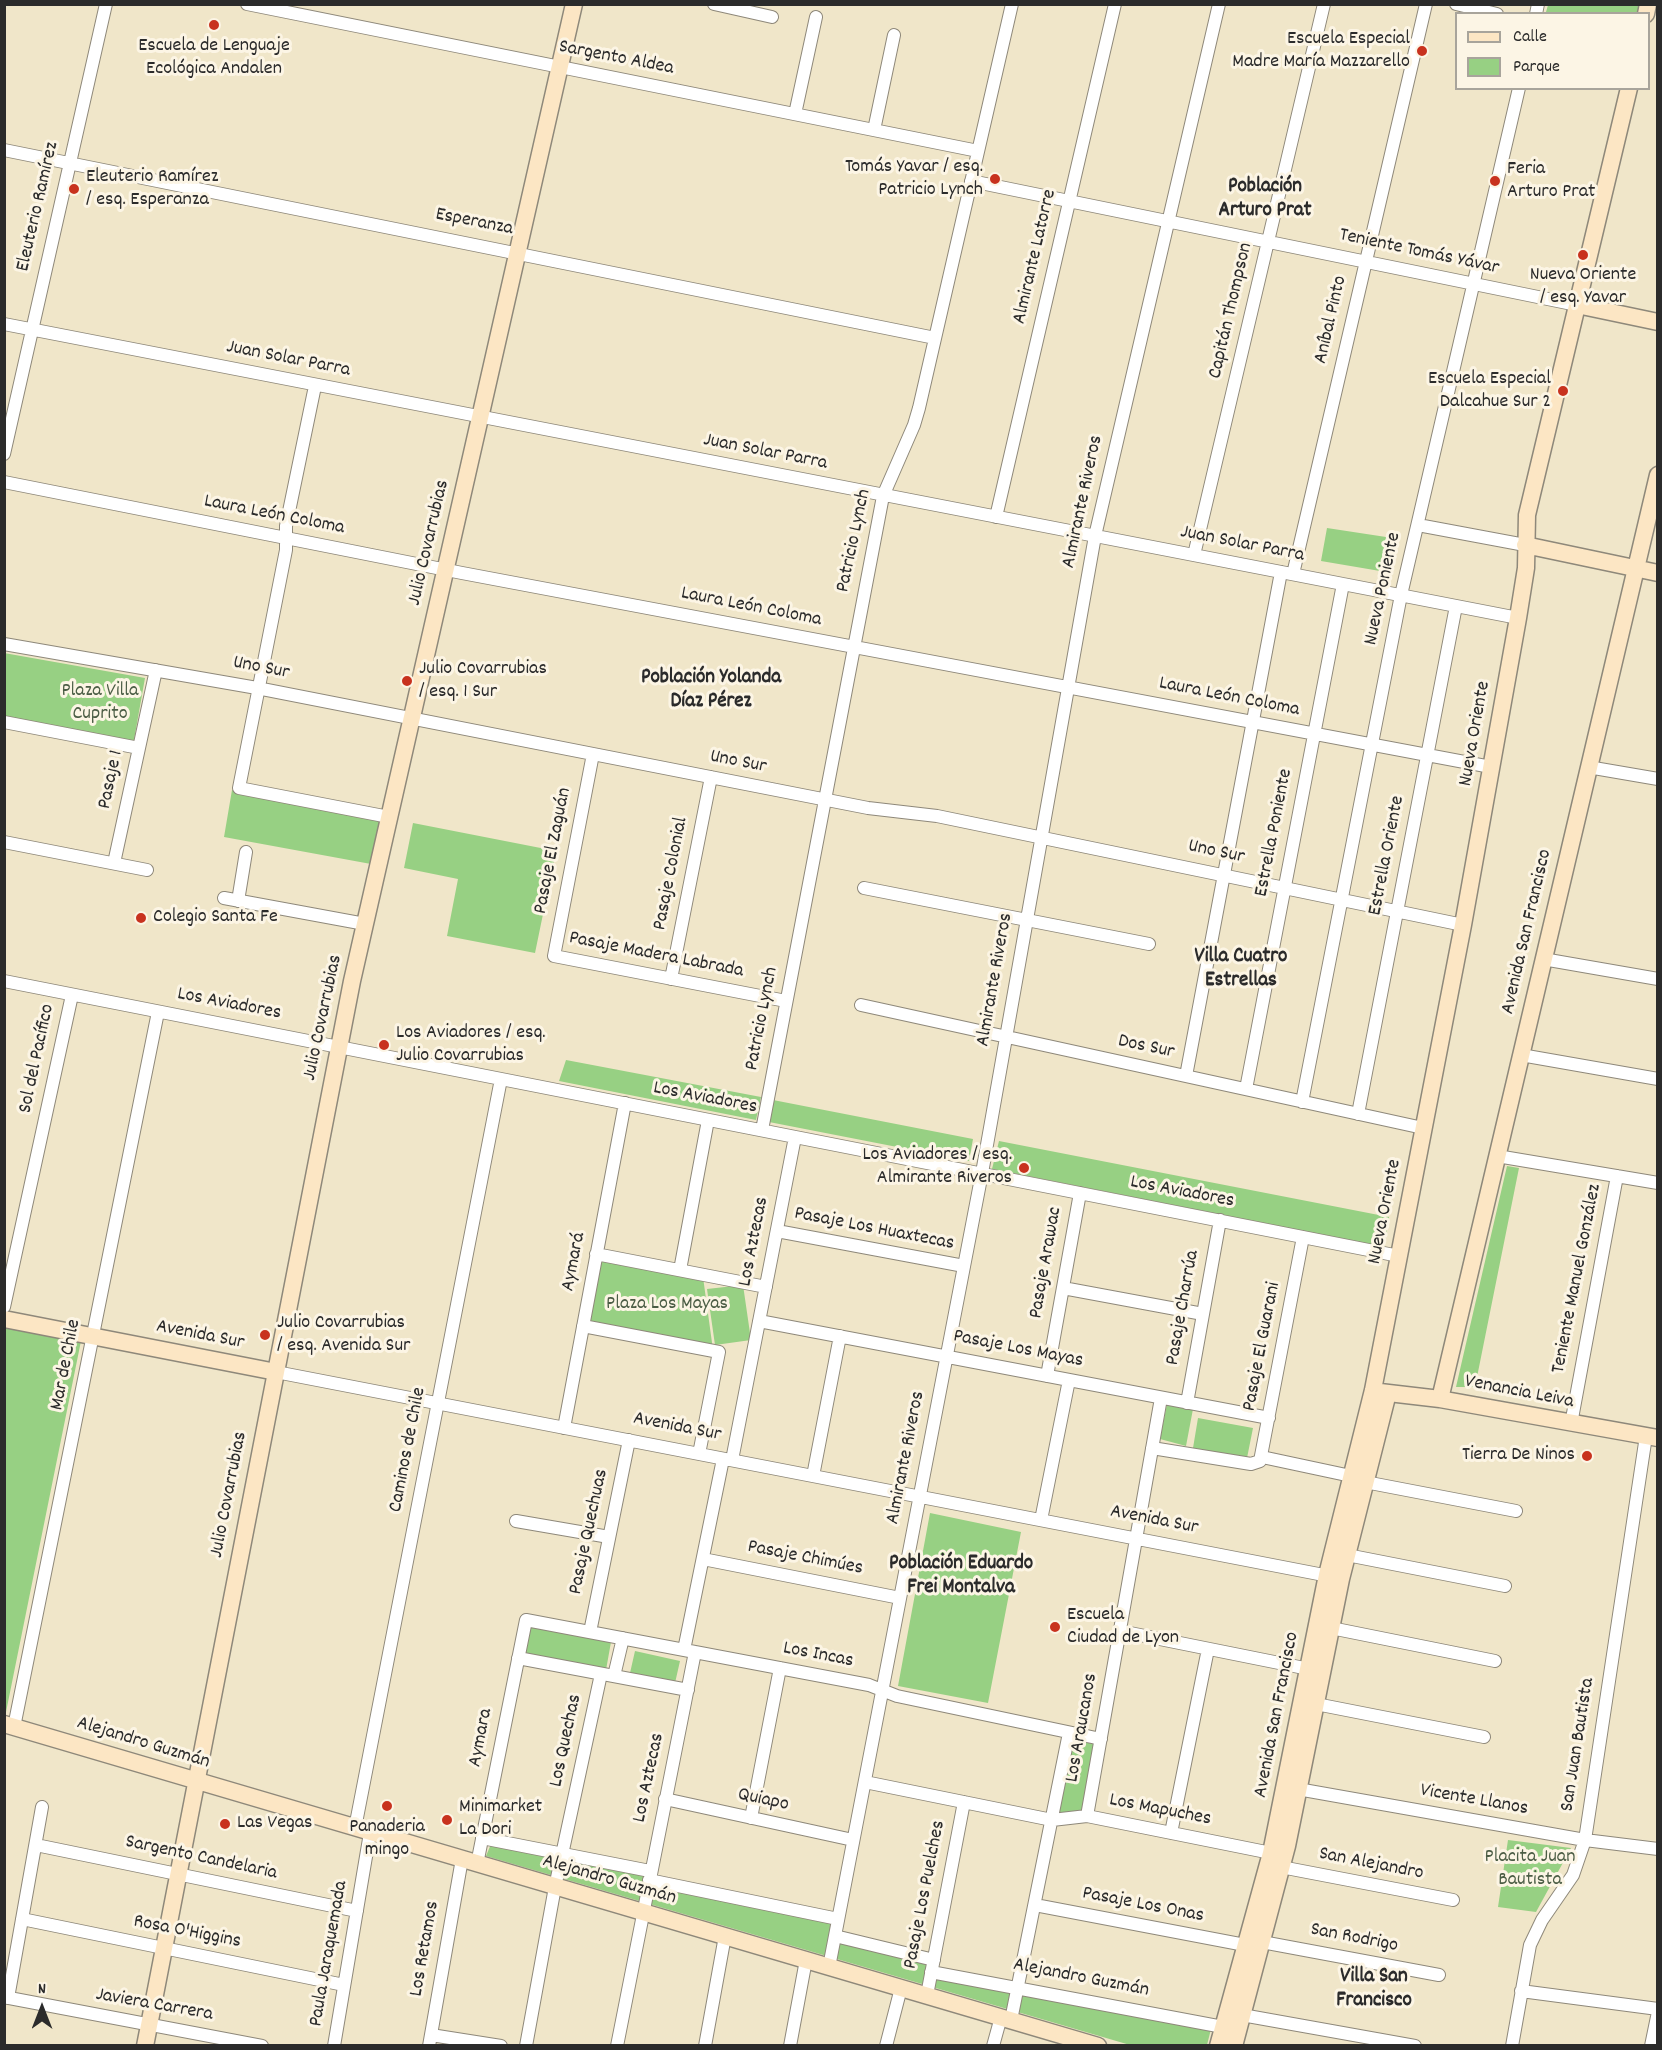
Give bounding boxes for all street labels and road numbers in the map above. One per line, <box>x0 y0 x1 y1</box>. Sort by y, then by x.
street label: Sargento Aldea <box>557 36 675 82</box>
street label: Eleuterio Ramírez <box>12 140 66 274</box>
street label: Almirante Latorre <box>1009 187 1063 327</box>
street label: Esperanza <box>433 204 515 242</box>
street label: Teniente Tomás Yávar <box>1337 224 1501 282</box>
street label: Capitán Thompson <box>1205 241 1259 381</box>
street label: Aníbal Pinto <box>1310 274 1354 366</box>
street label: Juan Solar Parra <box>224 336 352 384</box>
street label: Juan Solar Parra <box>701 429 829 477</box>
street label: Almirante Riveros <box>1058 433 1110 571</box>
street label: Julio Covarrubias <box>404 478 456 608</box>
street label: Patricio Lynch <box>832 487 878 595</box>
street label: Laura León Coloma <box>202 491 346 541</box>
street label: Juan Solar Parra <box>1178 521 1306 569</box>
street label: Nueva Poniente <box>1360 530 1408 648</box>
street label: Laura León Coloma <box>679 583 823 633</box>
street label: Uno Sur <box>231 652 291 686</box>
street label: Laura León Coloma <box>1157 673 1301 723</box>
street label: Nueva Oriente <box>1455 680 1497 788</box>
street label: Uno Sur <box>708 746 768 780</box>
street label: Pasaje 1 <box>94 749 130 811</box>
street label: Estrella Poniente <box>1251 767 1299 899</box>
street label: Pasaje El Zaguán <box>530 786 578 916</box>
street label: Estrella Oriente <box>1365 794 1411 918</box>
street label: Pasaje Colonial <box>649 816 695 932</box>
street label: Uno Sur <box>1186 835 1246 871</box>
street label: Avenida San Francisco <box>1497 847 1559 1017</box>
street label: Almirante Riveros <box>972 911 1020 1049</box>
street label: Pasaje Madera Labrada <box>567 927 745 985</box>
street label: Julio Covarrubias <box>299 953 349 1083</box>
street label: Patricio Lynch <box>741 965 785 1073</box>
street label: Los Aviadores <box>175 983 283 1027</box>
street label: Sol del Pacífico <box>15 1002 61 1116</box>
street label: Dos Sur <box>1116 1030 1176 1066</box>
street label: Los Aviadores <box>651 1077 759 1121</box>
street label: Nueva Oriente <box>1364 1157 1408 1267</box>
street label: Los Aviadores <box>1128 1171 1236 1215</box>
street label: Teniente Manuel González <box>1548 1182 1608 1376</box>
street label: Los Aztecas <box>735 1195 775 1289</box>
street label: Pasaje Los Huaxtecas <box>792 1203 956 1257</box>
street label: Pasaje Arawac <box>1025 1205 1069 1321</box>
street label: Aymará <box>558 1230 592 1294</box>
street label: Pasaje Charrúa <box>1162 1249 1206 1367</box>
street label: Pasaje El Guarani <box>1239 1280 1287 1414</box>
street label: Avenida Sur <box>154 1316 246 1356</box>
street label: Mar de Chile <box>46 1317 88 1413</box>
street label: Pasaje Los Mayas <box>951 1326 1085 1374</box>
street label: Venancia Leiva <box>1463 1371 1575 1415</box>
street label: Caminos de Chile <box>385 1385 433 1515</box>
street label: Almirante Riveros <box>882 1389 932 1527</box>
street label: Avenida Sur <box>631 1408 723 1448</box>
street label: Julio Covarrubias <box>206 1430 254 1560</box>
street label: Pasaje Quechuas <box>565 1467 615 1597</box>
street label: Avenida Sur <box>1108 1501 1200 1541</box>
street label: Pasaje Chimúes <box>745 1536 865 1582</box>
street label: Avenida San Francisco <box>1250 1630 1306 1800</box>
street label: Los Incas <box>781 1637 855 1675</box>
street label: Los Araucanos <box>1062 1672 1104 1784</box>
street label: San Juan Bautista <box>1557 1677 1601 1813</box>
street label: Los Quechas <box>545 1692 589 1790</box>
street label: Aymara <box>465 1707 499 1769</box>
street label: Alejandro Guzmán <box>74 1712 212 1776</box>
street label: Los Aztecas <box>629 1731 671 1825</box>
street label: Vicente Llanos <box>1418 1780 1530 1822</box>
street label: Quiapo <box>735 1784 791 1818</box>
street label: Los Mapuches <box>1107 1789 1213 1833</box>
street label: Pasaje Los Puelches <box>900 1819 952 1971</box>
street label: Sargento Candelaria <box>123 1831 279 1887</box>
street label: San Alejandro <box>1317 1843 1425 1887</box>
street label: Alejandro Guzmán <box>539 1850 679 1912</box>
street label: Paula Jaraquemada <box>305 1879 355 2029</box>
street label: Pasaje Los Onas <box>1080 1882 1206 1930</box>
street label: Los Retamos <box>406 1899 446 1999</box>
street label: Rosa O'Higgins <box>131 1911 243 1955</box>
street label: San Rodrigo <box>1308 1919 1400 1959</box>
street label: Alejandro Guzmán <box>1011 1954 1151 2004</box>
street label: Javiera Carrera <box>94 1984 214 2028</box>

